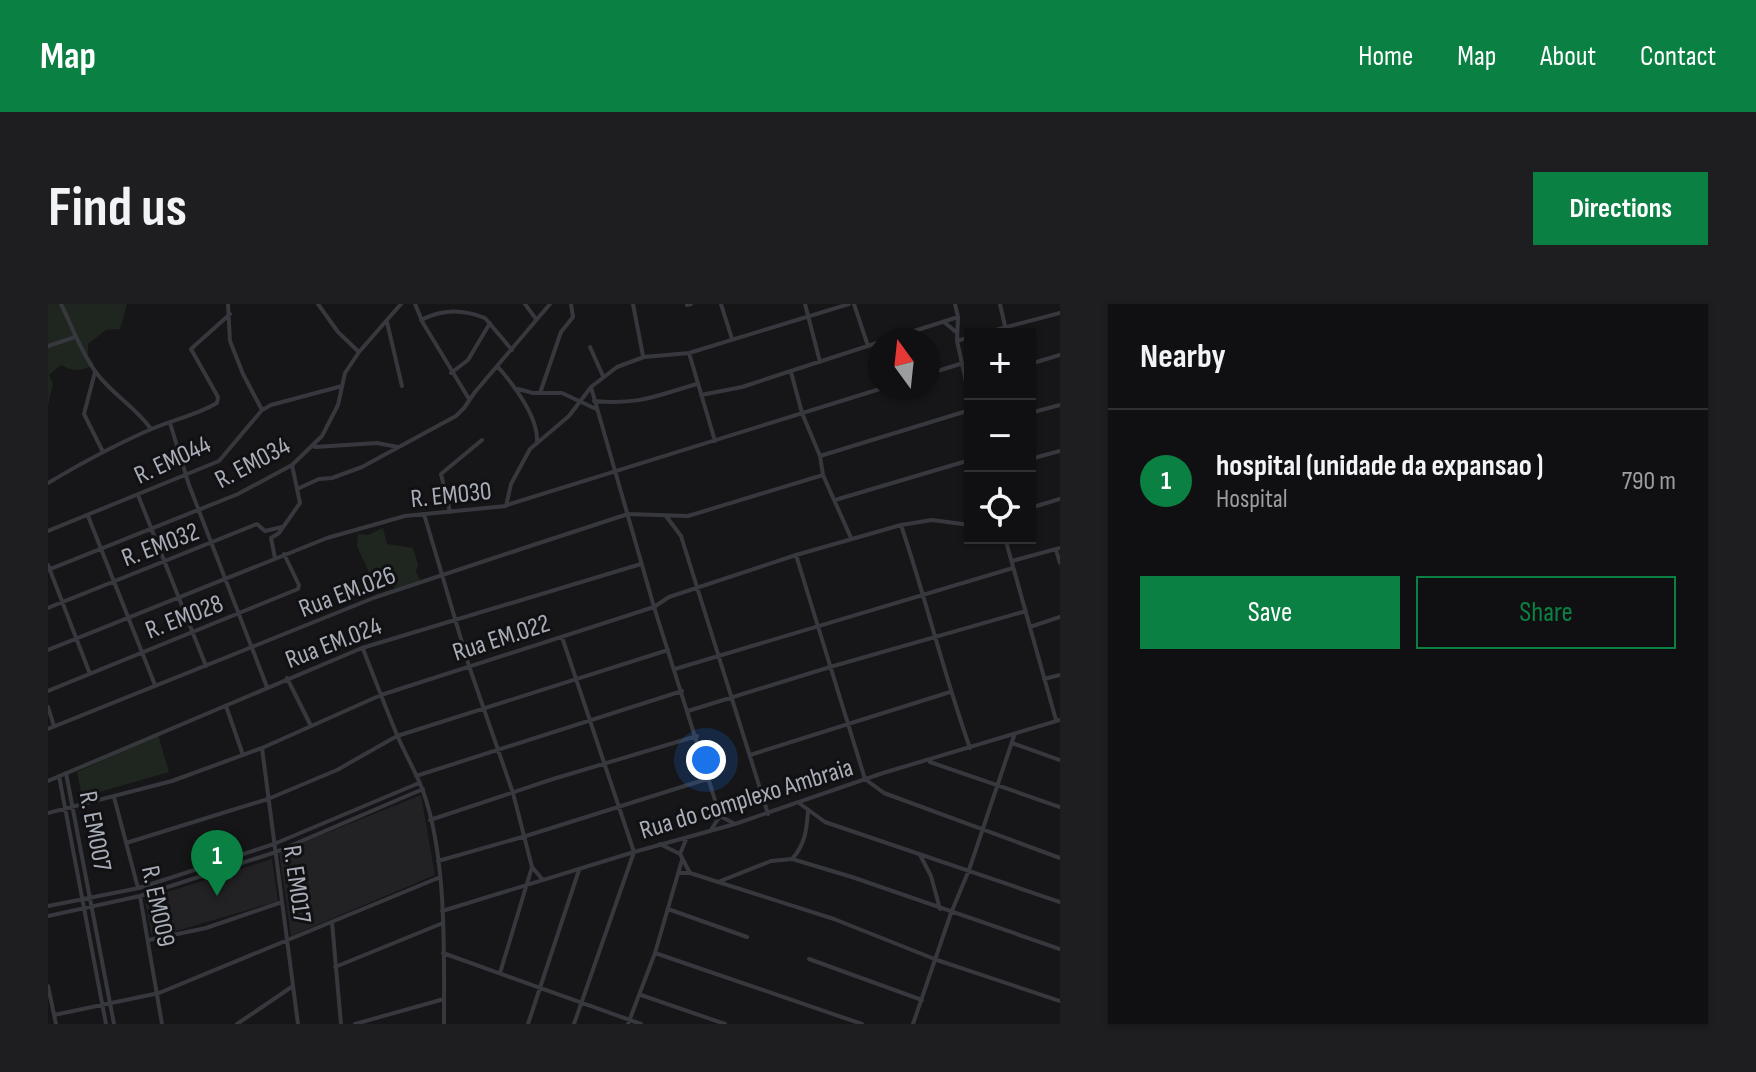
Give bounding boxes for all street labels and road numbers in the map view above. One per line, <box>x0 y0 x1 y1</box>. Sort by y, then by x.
street label: R. EM044 <box>130 429 216 491</box>
street label: R. EM034 <box>210 431 296 496</box>
street label: R. EM030 <box>409 476 493 515</box>
street label: R. EM032 <box>117 517 204 574</box>
street label: Rua EM.026 <box>295 560 400 625</box>
street label: R. EM028 <box>141 588 228 646</box>
street label: Rua EM.022 <box>449 608 554 669</box>
street label: Rua EM.024 <box>281 611 386 676</box>
street label: Rua do complexo Ambraia <box>636 752 857 847</box>
street label: R. EM007 <box>72 789 118 874</box>
street label: R. EM017 <box>276 843 317 926</box>
street label: R. EM009 <box>134 863 181 950</box>

